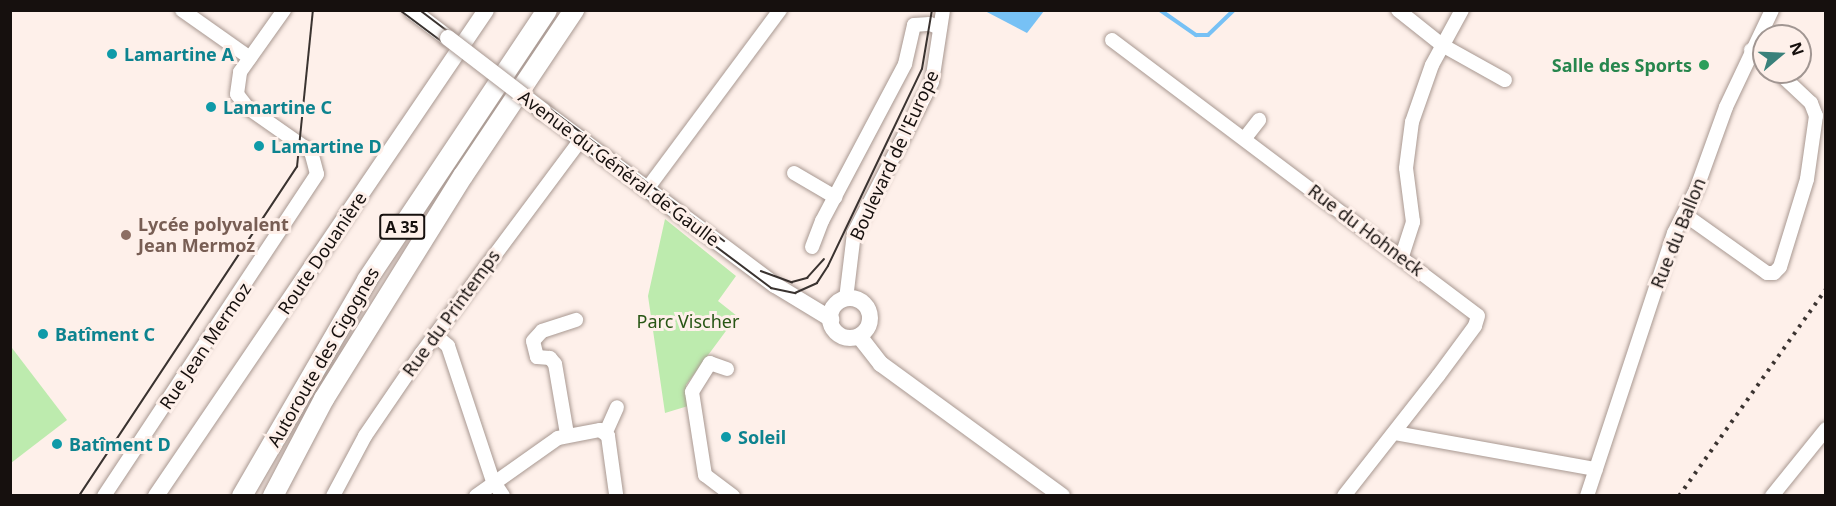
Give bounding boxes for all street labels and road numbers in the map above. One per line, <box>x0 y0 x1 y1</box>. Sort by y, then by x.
street label: Boulevard de l'Europe <box>845 67 943 243</box>
street label: Avenue du Général de Gaulle <box>514 86 724 250</box>
street label: Rue du Ballon <box>1646 175 1710 291</box>
street label: Rue du Hohneck <box>1304 180 1428 280</box>
street label: Route Douanière <box>273 188 371 318</box>
road number: A 35 <box>378 214 426 240</box>
street label: Rue du Printemps <box>398 245 504 381</box>
street label: Autoroute des Cigognes <box>263 263 383 451</box>
street label: Rue Jean Mermoz <box>155 279 255 413</box>

